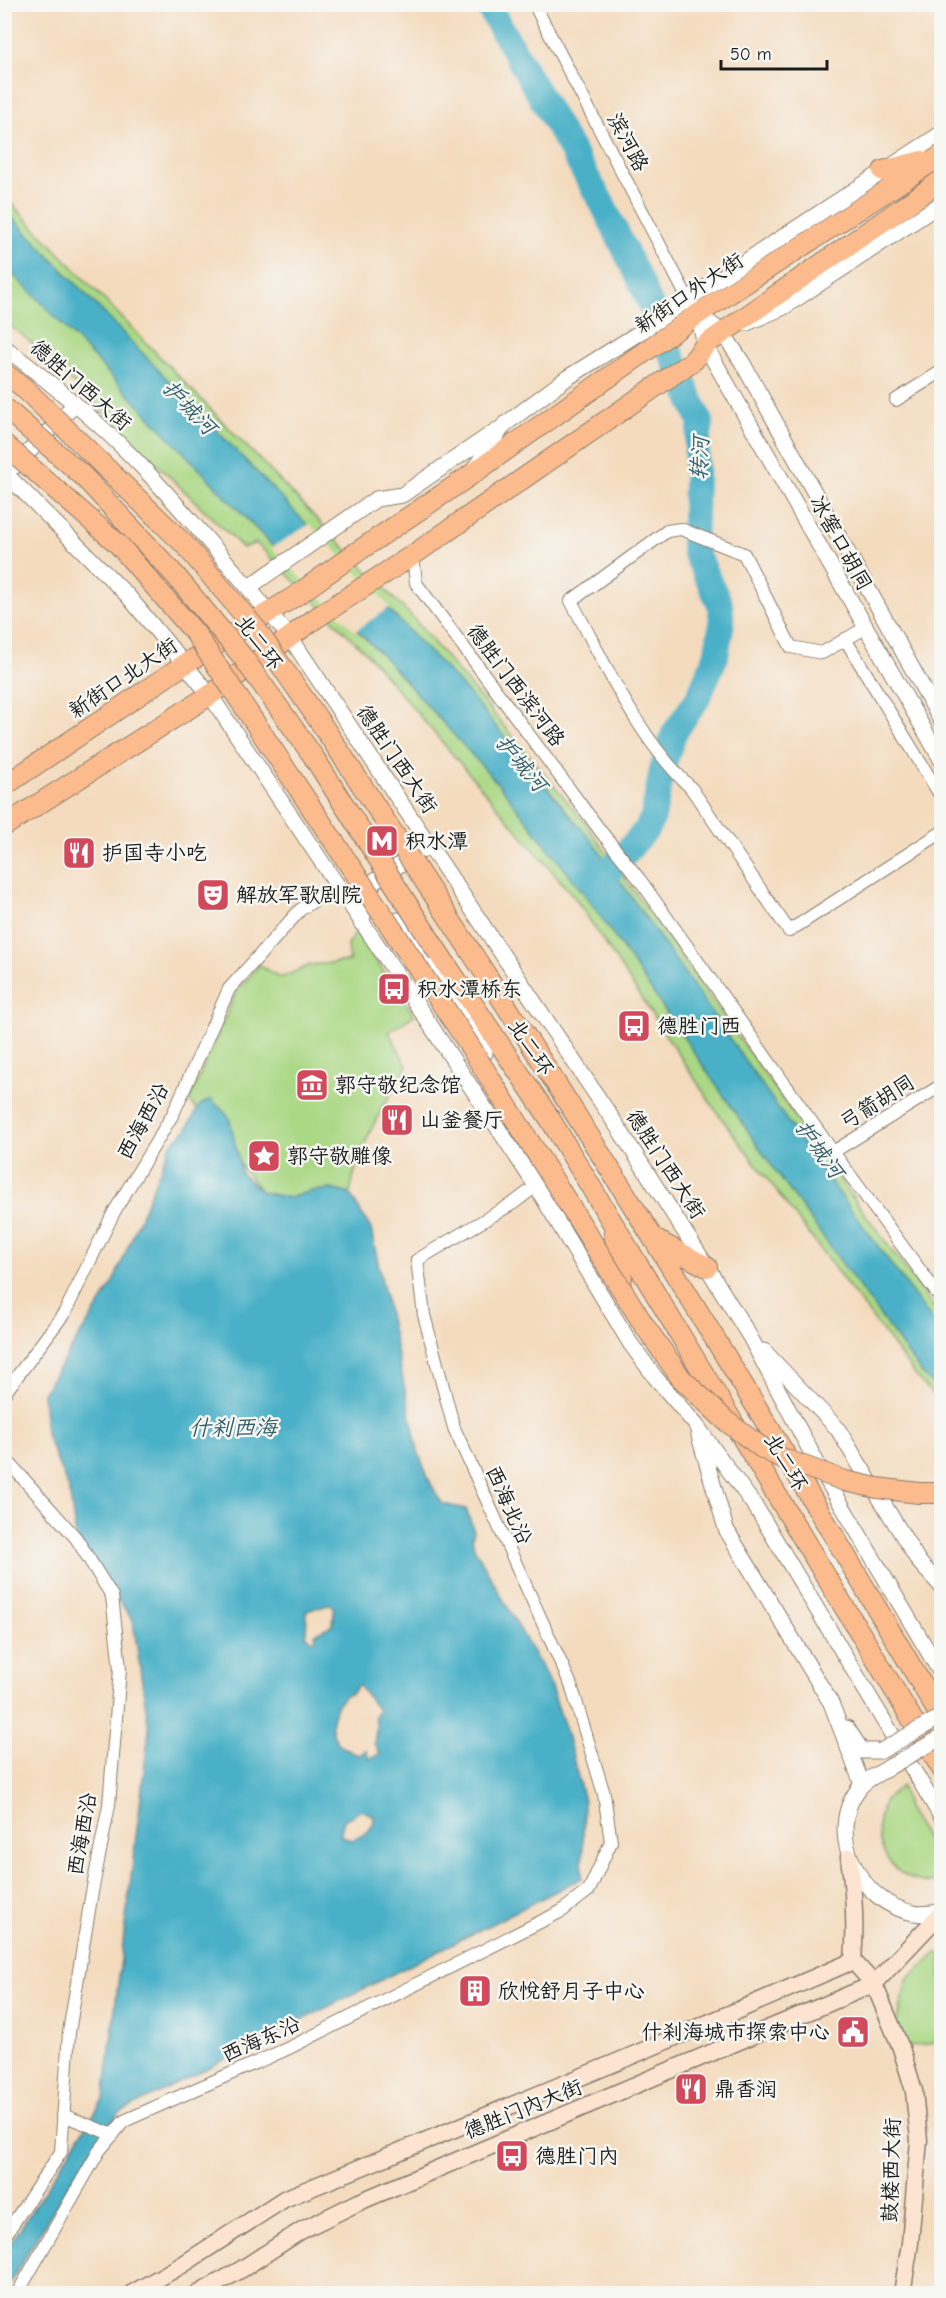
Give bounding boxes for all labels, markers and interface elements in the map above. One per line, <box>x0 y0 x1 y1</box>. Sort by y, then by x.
scale bar <box>721 33 828 71</box>
text: 50 m <box>730 44 772 65</box>
street label: 滨河路 <box>603 109 653 175</box>
street label: 新街口外大街 <box>630 248 748 338</box>
street label: 德胜门西大街 <box>26 335 136 435</box>
water label: 护城河 <box>157 375 224 443</box>
water label: 转河 <box>686 432 714 481</box>
street label: 冰窖口胡同 <box>805 491 877 595</box>
street label: 北二环 <box>230 610 288 674</box>
street label: 德胜门西滨河路 <box>462 619 570 751</box>
street label: 新街口北大街 <box>64 633 182 723</box>
street label: 德胜门西大街 <box>352 700 442 818</box>
water label: 护城河 <box>490 730 554 800</box>
metro station icon: 积水潭 <box>364 823 400 859</box>
place label: 积水潭 <box>405 829 468 853</box>
restaurant icon: 护国寺小吃 <box>61 835 97 871</box>
place label: 护国寺小吃 <box>102 841 207 865</box>
theatre icon: 解放军歌剧院 <box>195 877 231 913</box>
place label: 解放军歌剧院 <box>236 883 362 907</box>
bus stop icon: 积水潭桥东 <box>376 971 412 1007</box>
place label: 积水潭桥东 <box>417 977 522 1001</box>
bus stop icon: 德胜门西 <box>616 1008 652 1044</box>
street label: 北二环 <box>503 1014 559 1080</box>
place label: 德胜门西 <box>657 1014 741 1038</box>
museum icon: 郭守敬纪念馆 <box>294 1067 330 1103</box>
street label: 弓箭胡同 <box>835 1070 919 1134</box>
place label: 郭守敬纪念馆 <box>335 1073 461 1097</box>
street label: 西海西沿 <box>112 1078 174 1164</box>
restaurant icon: 山釜餐厅 <box>379 1102 415 1138</box>
street label: 德胜门西大街 <box>622 1105 710 1223</box>
place label: 山釜餐厅 <box>420 1108 504 1132</box>
water label: 护城河 <box>789 1115 851 1186</box>
place icon: 郭守敬雕像 <box>246 1138 282 1174</box>
place label: 郭守敬雕像 <box>287 1144 392 1168</box>
water label: 什刹西海 <box>189 1415 279 1441</box>
street label: 北二环 <box>759 1429 813 1495</box>
street label: 西海北沿 <box>481 1462 537 1548</box>
street label: 西海西沿 <box>63 1791 101 1877</box>
building icon: 欣悦舒月子中心 <box>457 1973 493 2009</box>
place label: 欣悦舒月子中心 <box>498 1979 645 2003</box>
street label: 西海东沿 <box>218 2011 304 2067</box>
public building icon: 什刹海城市探索中心 <box>835 2014 871 2050</box>
place label: 什刹海城市探索中心 <box>641 2020 830 2044</box>
restaurant icon: 鼎香润 <box>673 2071 709 2107</box>
street label: 德胜门内大街 <box>460 2074 586 2144</box>
place label: 鼎香润 <box>714 2077 777 2101</box>
street label: 鼓楼西大街 <box>877 2117 905 2223</box>
bus stop icon: 德胜门内 <box>494 2138 530 2174</box>
place label: 德胜门内 <box>535 2144 619 2168</box>

